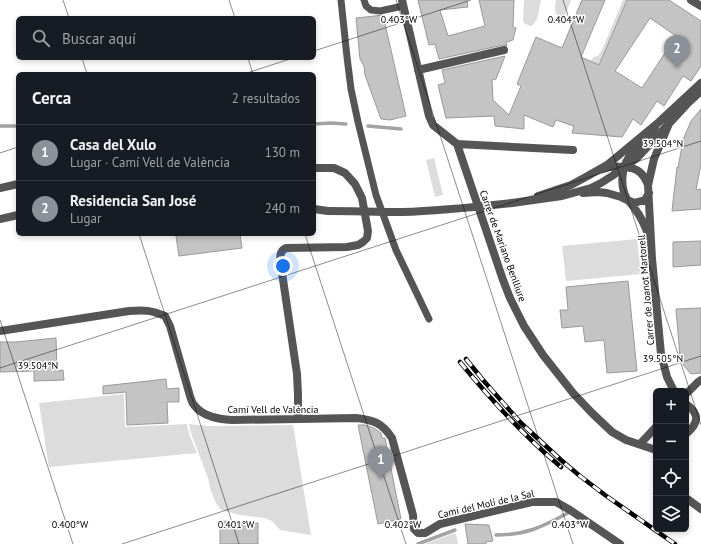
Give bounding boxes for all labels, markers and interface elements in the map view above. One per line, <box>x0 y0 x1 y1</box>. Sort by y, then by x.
text: 0.403°W <box>381 13 418 26</box>
text: 0.404°W <box>548 13 585 26</box>
search box <box>16 16 316 60</box>
icon: search <box>30 27 52 49</box>
text: Buscar aquí <box>62 29 136 48</box>
pin: 2 <box>664 35 690 68</box>
text: Cerca <box>32 87 71 109</box>
text: 2 resultados <box>232 90 300 107</box>
text: Casa del Xulo <box>70 135 156 154</box>
text: 39.504°N <box>643 137 683 150</box>
text: 1 <box>41 144 49 161</box>
text: 130 m <box>265 144 300 161</box>
text: Lugar · Camí Vell de València <box>70 154 230 171</box>
street label: Carrer de Mariano Benlliure <box>477 188 529 304</box>
text: Residencia San José <box>70 191 196 210</box>
text: 2 <box>41 200 49 217</box>
text: 240 m <box>265 200 300 217</box>
text: Lugar <box>70 210 101 227</box>
street label: Carrer de Joanot Martorell <box>635 234 657 346</box>
your location <box>273 256 293 276</box>
text: 39.505°N <box>643 352 683 365</box>
text: 39.504°N <box>18 359 58 372</box>
map controls <box>653 388 689 532</box>
button: + <box>653 388 689 424</box>
street label: Camí Vell de València <box>228 403 319 416</box>
button: − <box>653 424 689 460</box>
pin: 1 <box>368 446 394 479</box>
button: locate <box>653 460 689 496</box>
street label: Camí del Molí de la Sal <box>437 487 535 521</box>
button: layers <box>653 496 689 532</box>
text: 0.400°W <box>52 518 89 531</box>
text: 0.401°W <box>218 518 255 531</box>
text: 0.402°W <box>385 518 422 531</box>
text: 0.403°W <box>552 518 589 531</box>

